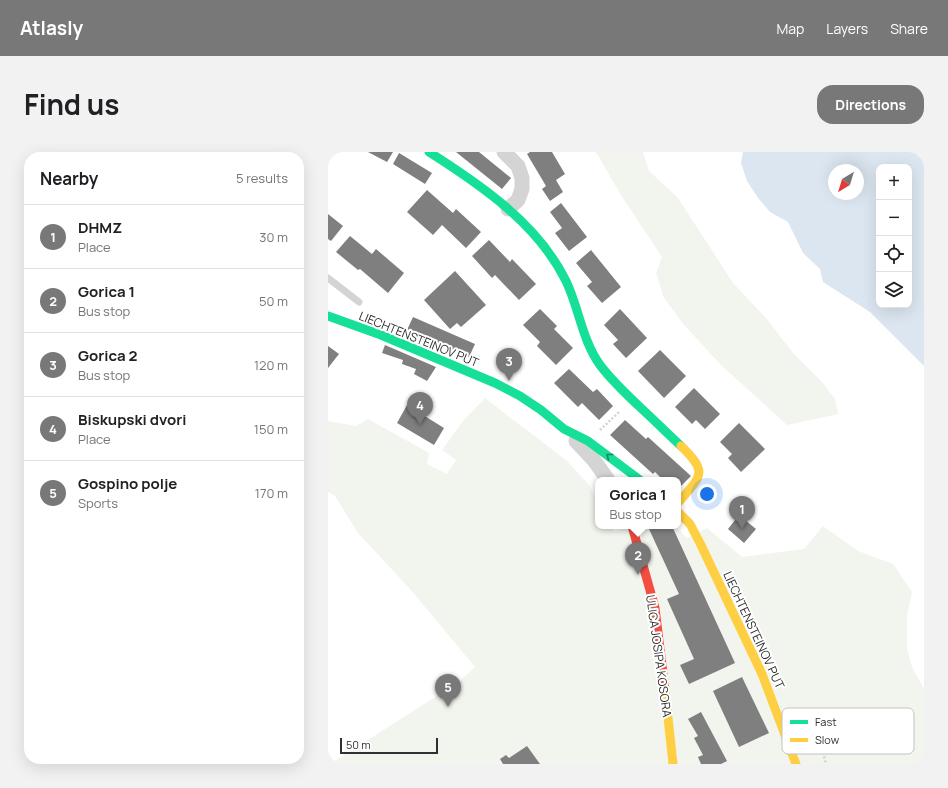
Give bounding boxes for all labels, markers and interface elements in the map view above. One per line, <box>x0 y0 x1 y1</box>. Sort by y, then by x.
text: Atlasly <box>20 15 83 41</box>
text: Map <box>776 19 804 38</box>
text: Layers <box>826 19 868 38</box>
text: Share <box>890 19 928 38</box>
text: Find us <box>24 85 119 123</box>
button: Directions <box>817 85 924 124</box>
north arrow <box>828 164 864 200</box>
map controls <box>876 164 912 308</box>
button: + <box>876 164 912 200</box>
text: Nearby <box>40 167 98 190</box>
text: 5 results <box>236 169 288 187</box>
button: − <box>876 200 912 236</box>
text: DHMZ <box>78 217 122 238</box>
text: 1 <box>50 228 56 246</box>
text: 30 m <box>259 228 288 246</box>
button: locate <box>876 236 912 272</box>
text: Place <box>78 238 111 256</box>
button: layers <box>876 272 912 308</box>
text: Gorica 1 <box>78 281 135 302</box>
text: 2 <box>49 292 57 310</box>
text: 50 m <box>259 292 288 310</box>
text: Bus stop <box>78 302 130 320</box>
street label: LIECHTENSTEINOV PUT <box>357 307 482 371</box>
text: Gorica 2 <box>78 345 138 366</box>
pin: 3 <box>496 348 522 381</box>
text: 3 <box>49 356 57 374</box>
text: 120 m <box>254 356 288 374</box>
text: Bus stop <box>78 366 130 384</box>
pin: 4 <box>407 392 433 425</box>
text: Biskupski dvori <box>78 409 186 430</box>
text: 4 <box>49 420 57 438</box>
text: 150 m <box>254 420 288 438</box>
text: Place <box>78 430 111 448</box>
one-way arrow <box>607 454 614 461</box>
text: Gospino polje <box>78 473 177 494</box>
popup <box>595 477 681 529</box>
text: 5 <box>49 484 57 502</box>
text: 170 m <box>255 484 288 502</box>
text: Gorica 1 <box>609 484 667 505</box>
your location <box>697 484 717 504</box>
text: Sports <box>78 494 118 512</box>
pin: 1 <box>729 496 755 529</box>
text: Bus stop <box>609 505 662 523</box>
pin: 2 <box>625 542 651 575</box>
street label: LIECHTENSTEINOV PUT <box>719 569 789 692</box>
street label: ULICA JOSIPA KOSORA <box>642 594 676 719</box>
pin: 5 <box>435 674 461 707</box>
legend <box>782 708 914 754</box>
text: Fast <box>815 714 837 729</box>
text: Slow <box>815 732 840 747</box>
scale bar <box>340 736 438 755</box>
text: 50 m <box>346 737 371 752</box>

